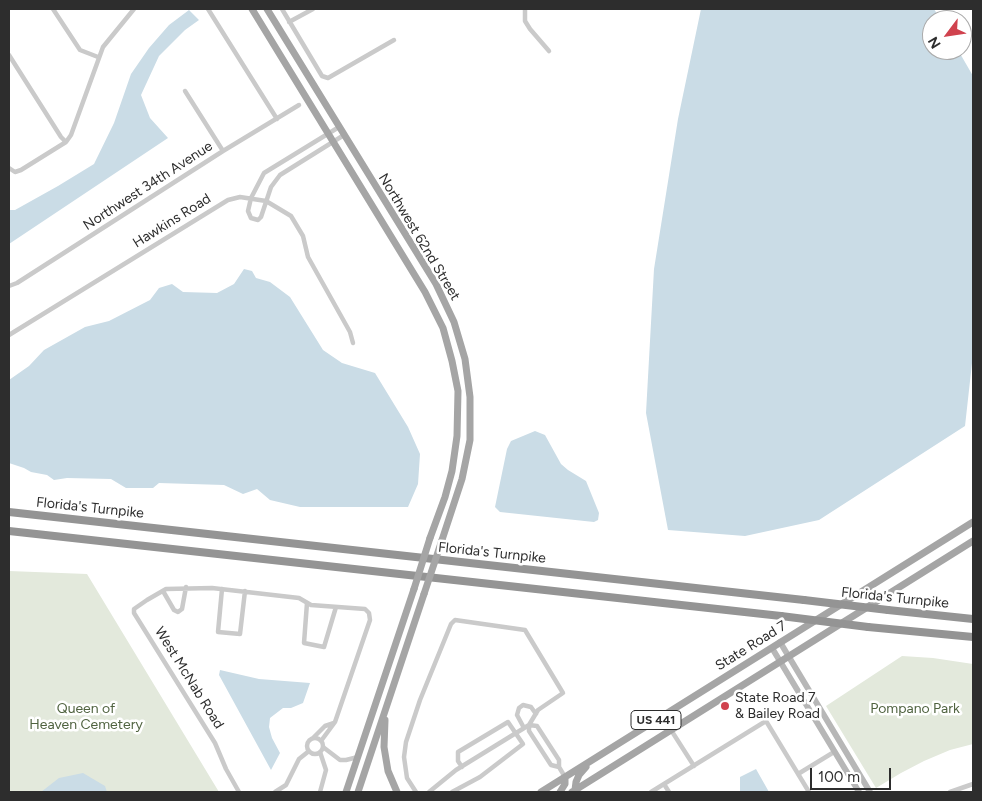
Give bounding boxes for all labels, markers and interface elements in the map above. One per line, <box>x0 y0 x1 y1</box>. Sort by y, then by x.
north arrow <box>922 10 972 60</box>
text: N <box>925 33 945 51</box>
street label: Northwest 34th Avenue <box>80 138 216 234</box>
street label: Northwest 62nd Street <box>375 171 463 303</box>
street label: Hawkins Road <box>130 190 214 252</box>
street label: Florida's Turnpike <box>35 494 145 522</box>
street label: Florida's Turnpike <box>437 539 547 567</box>
street label: Florida's Turnpike <box>840 584 950 612</box>
street label: State Road 7 <box>712 618 790 674</box>
street label: West McNab Road <box>151 624 227 732</box>
place label: State Road 7 & Bailey Road <box>735 690 820 722</box>
marker: State Road 7 & Bailey Road <box>719 700 731 712</box>
park label: Queen of Heaven Cemetery <box>29 701 143 734</box>
park label: Pompano Park <box>870 701 960 717</box>
road number: US 441 <box>631 710 681 730</box>
scale bar <box>812 758 893 790</box>
text: 100 m <box>818 768 860 786</box>

